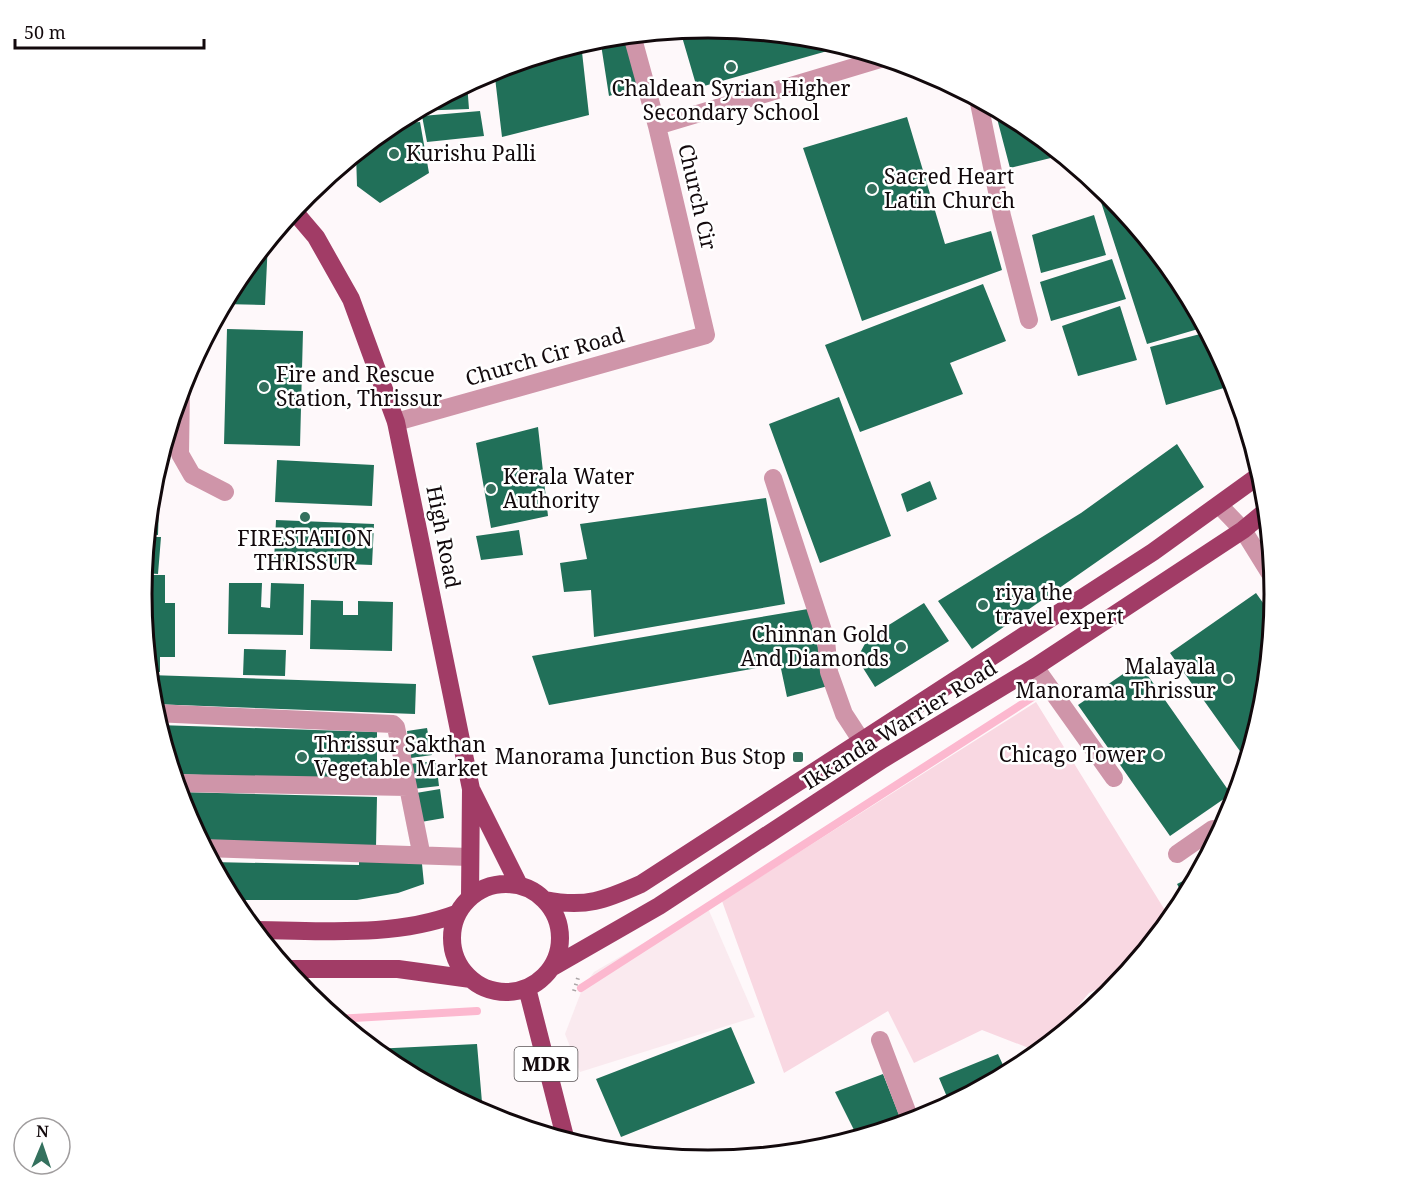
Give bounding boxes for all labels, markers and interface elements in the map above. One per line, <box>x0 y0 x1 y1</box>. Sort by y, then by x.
scale bar <box>15 12 204 50</box>
text: 50 m <box>24 20 66 44</box>
marker: Chaldean Syrian Higher Secondary School <box>724 60 738 74</box>
place label: Chaldean Syrian Higher Secondary School <box>612 74 851 126</box>
place label: Kurishu Palli <box>406 139 536 167</box>
street label: Church Cir <box>672 141 724 253</box>
marker: Kurishu Palli <box>387 147 401 161</box>
place label: Sacred Heart Latin Church <box>884 162 1015 214</box>
marker: Sacred Heart Latin Church <box>865 182 879 196</box>
street label: Church Cir Road <box>462 320 628 392</box>
place label: Fire and Rescue Station, Thrissur <box>276 360 442 412</box>
marker: Fire and Rescue Station, Thrissur <box>257 380 271 394</box>
place label: Kerala Water Authority <box>503 462 635 514</box>
marker: Kerala Water Authority <box>484 482 498 496</box>
street label: High Road <box>420 483 468 591</box>
marker: FIRESTATION THRISSUR <box>298 510 312 524</box>
place label: FIRESTATION THRISSUR <box>237 524 373 576</box>
place label: riya the travel expert <box>995 578 1124 630</box>
marker: riya the travel expert <box>976 598 990 612</box>
place label: Chinnan Gold And Diamonds <box>741 620 889 672</box>
marker: Chinnan Gold And Diamonds <box>894 640 908 654</box>
place label: Malayala Manorama Thrissur <box>1015 652 1216 704</box>
street label: Ikkanda Warrier Road <box>797 653 1002 795</box>
marker: Malayala Manorama Thrissur <box>1221 672 1235 686</box>
place label: Thrissur Sakthan Vegetable Market <box>314 730 488 782</box>
place label: Chicago Tower <box>999 740 1146 768</box>
place label: Manorama Junction Bus Stop <box>495 742 786 770</box>
marker: Chicago Tower <box>1151 748 1165 762</box>
marker: Thrissur Sakthan Vegetable Market <box>295 750 309 764</box>
marker: Manorama Junction Bus Stop <box>791 750 805 764</box>
road number: MDR <box>514 1047 578 1081</box>
north arrow <box>12 1116 72 1176</box>
text: N <box>36 1120 50 1142</box>

